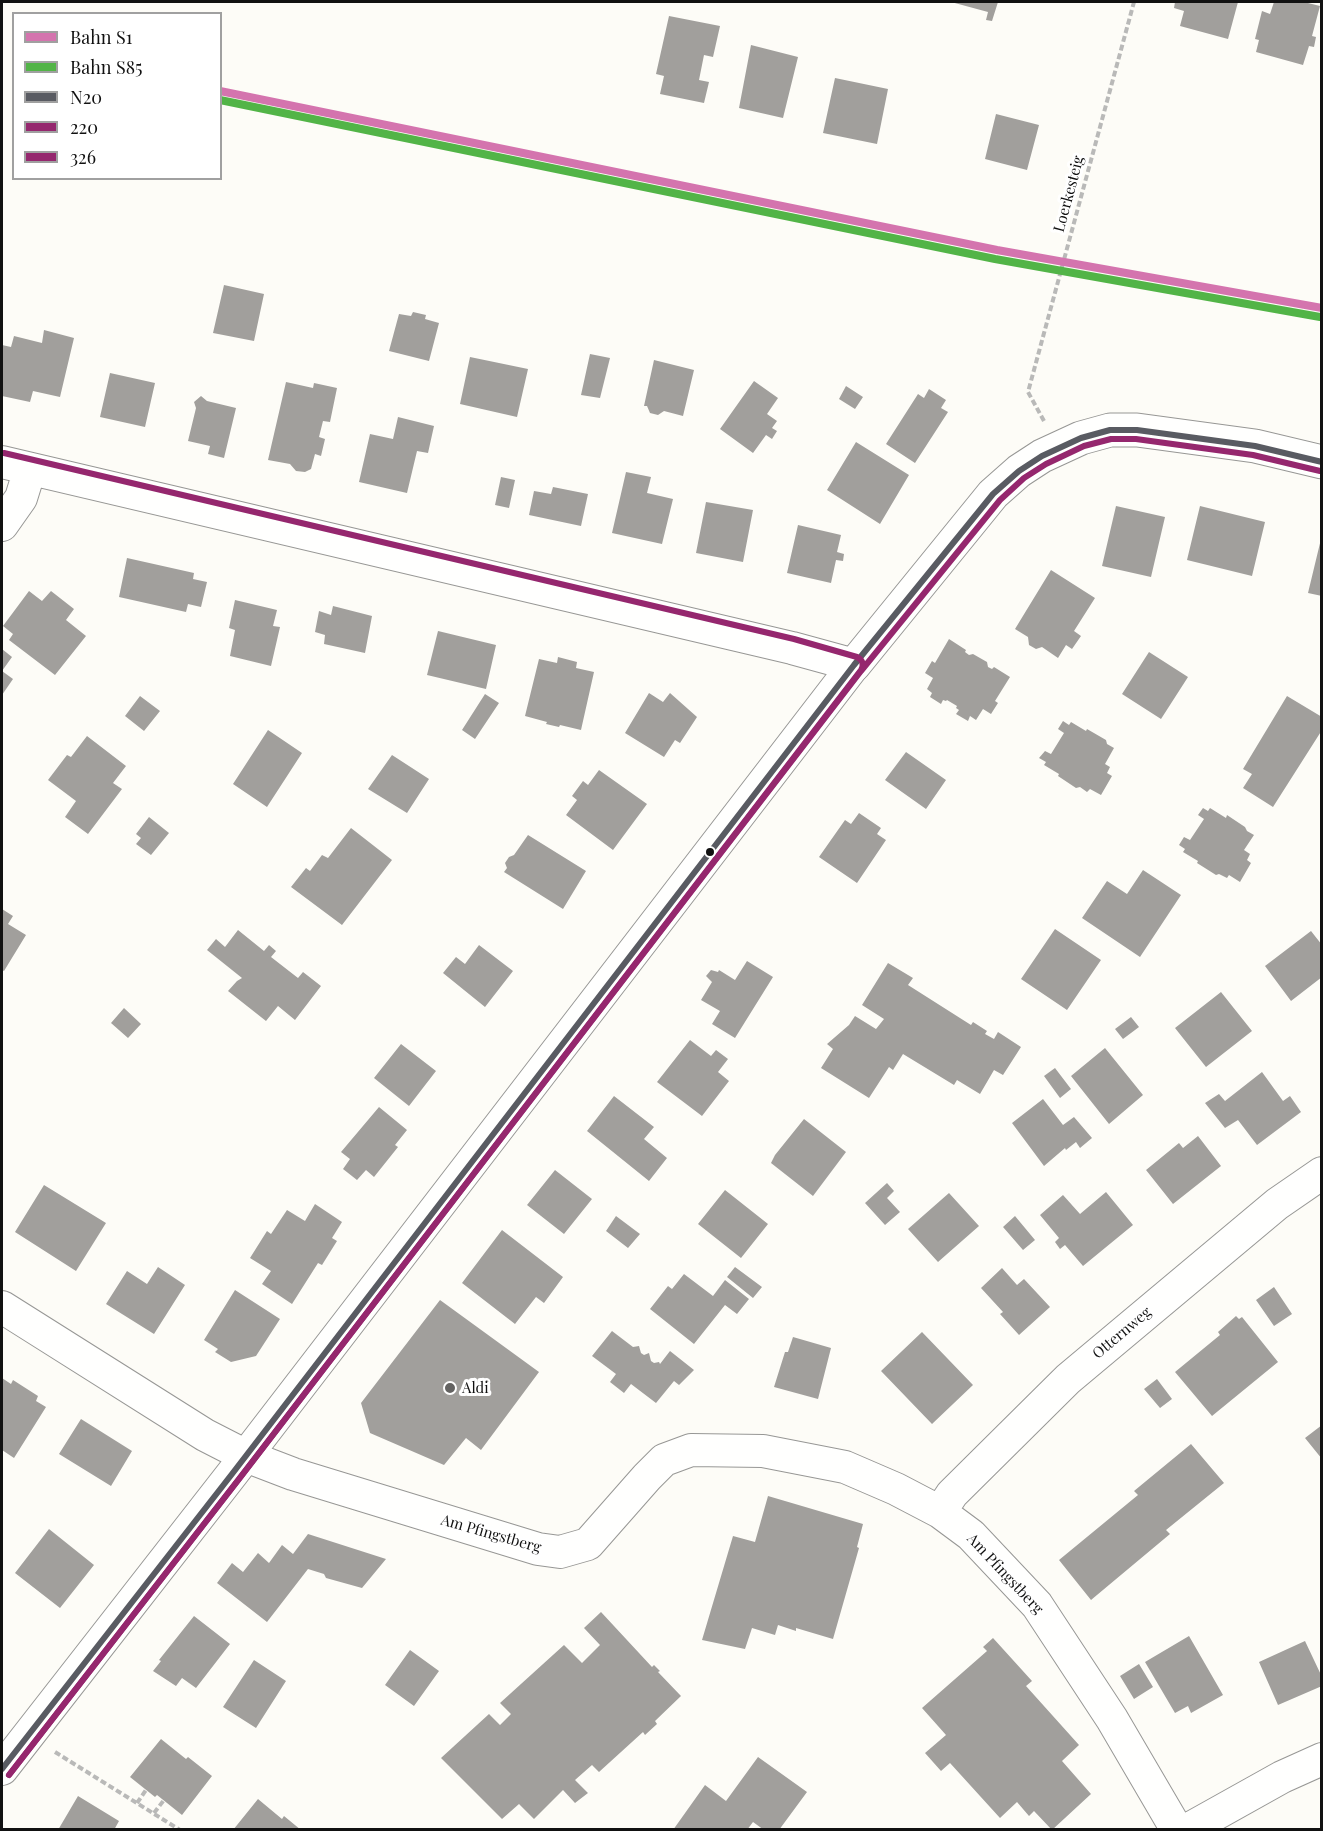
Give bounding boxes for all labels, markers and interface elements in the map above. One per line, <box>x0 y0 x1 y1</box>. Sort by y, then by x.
legend <box>12 12 222 180</box>
text: Bahn S1 <box>70 25 132 49</box>
text: Bahn S85 <box>70 55 143 79</box>
text: N20 <box>70 85 102 109</box>
text: 220 <box>70 115 98 139</box>
text: 326 <box>70 145 96 169</box>
street label: Loerkesteig <box>1050 154 1088 234</box>
unlabelled marker <box>704 846 716 858</box>
street label: Otternweg <box>1089 1303 1155 1363</box>
place label: Aldi <box>462 1379 489 1397</box>
marker: Aldi <box>443 1381 457 1395</box>
street label: Am Pfingstberg <box>439 1511 543 1557</box>
street label: Am Pfingstberg <box>963 1530 1047 1618</box>

